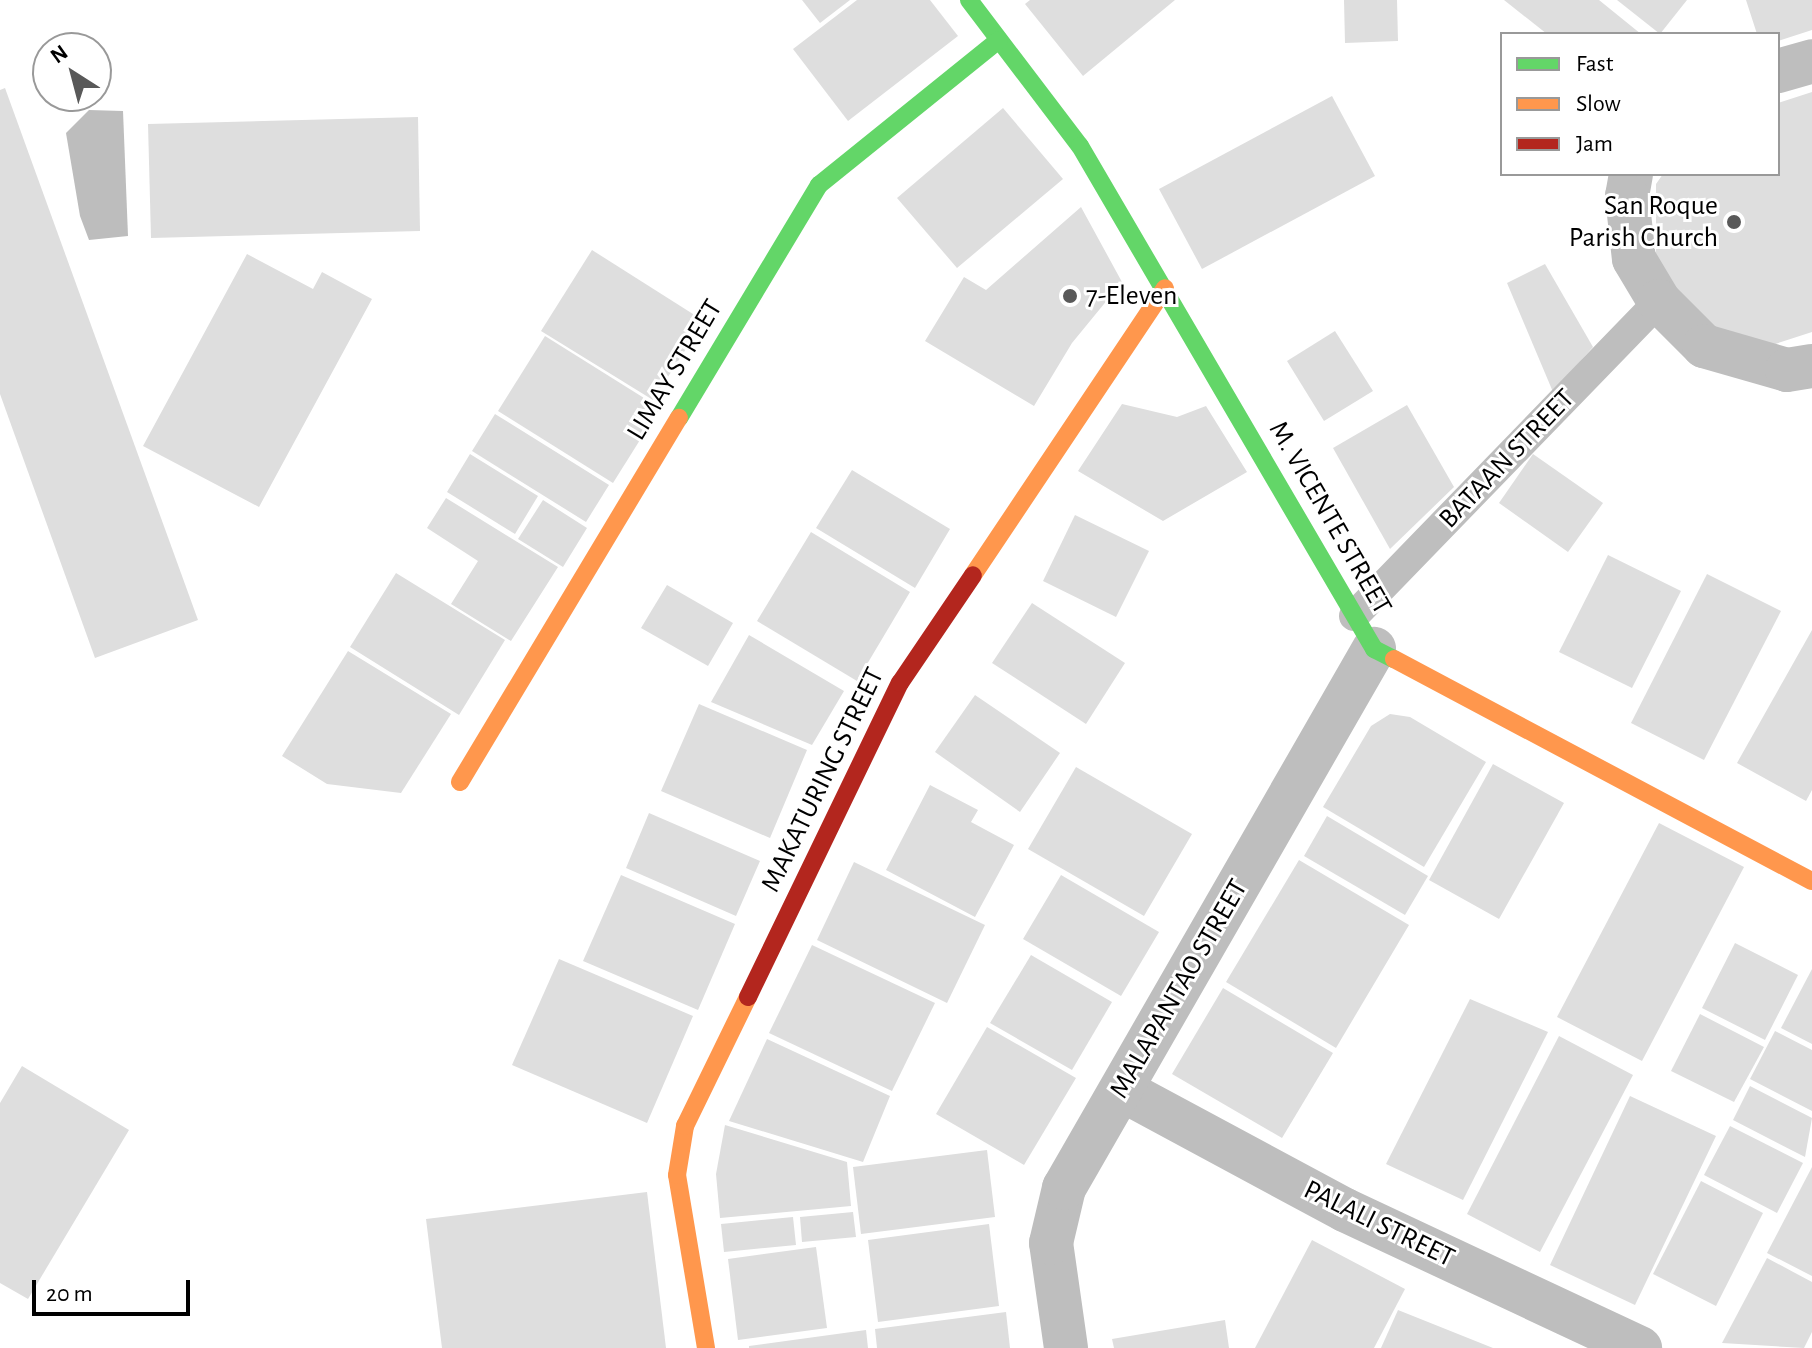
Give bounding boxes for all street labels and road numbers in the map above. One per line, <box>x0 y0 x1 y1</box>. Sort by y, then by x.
street label: LIMAY STREET <box>620 294 730 446</box>
street label: BATAAN STREET <box>1432 382 1582 536</box>
street label: M. VICENTE STREET <box>1261 416 1399 620</box>
street label: MAKATURING STREET <box>754 662 892 898</box>
street label: MALAPANTAO STREET <box>1103 874 1255 1104</box>
street label: PALALI STREET <box>1298 1173 1460 1275</box>

